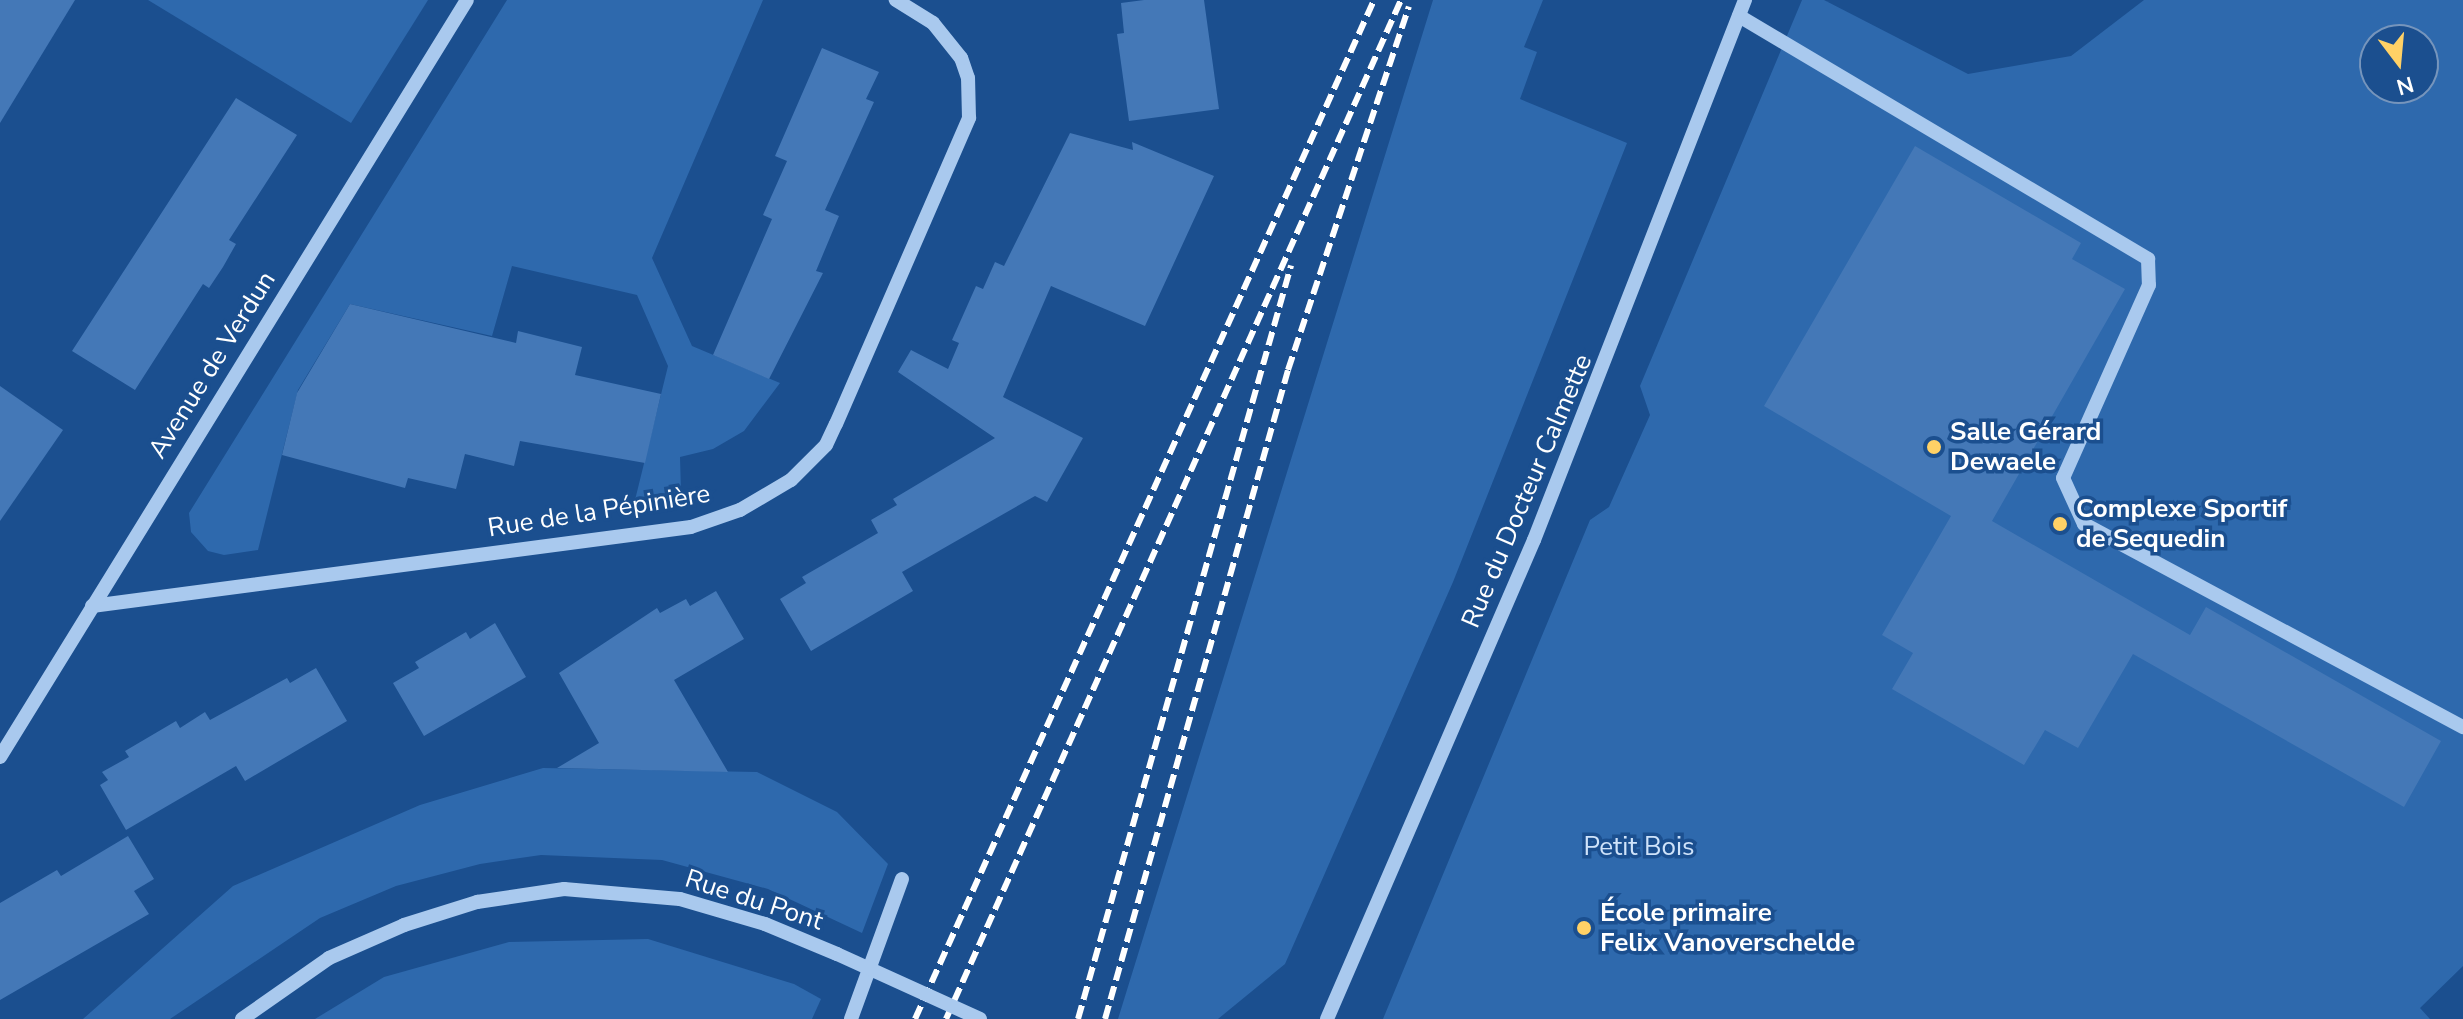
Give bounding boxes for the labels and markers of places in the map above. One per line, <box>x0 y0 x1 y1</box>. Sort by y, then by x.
place label: Salle Gérard Dewaele <box>1950 416 2101 478</box>
marker: Salle Gérard Dewaele <box>1925 438 1943 456</box>
place label: Complexe Sportif de Sequedin <box>2076 493 2287 554</box>
marker: Complexe Sportif de Sequedin <box>2051 515 2069 533</box>
place label: École primaire Felix Vanoverschelde <box>1600 897 1855 958</box>
marker: École primaire Felix Vanoverschelde <box>1575 919 1593 937</box>

